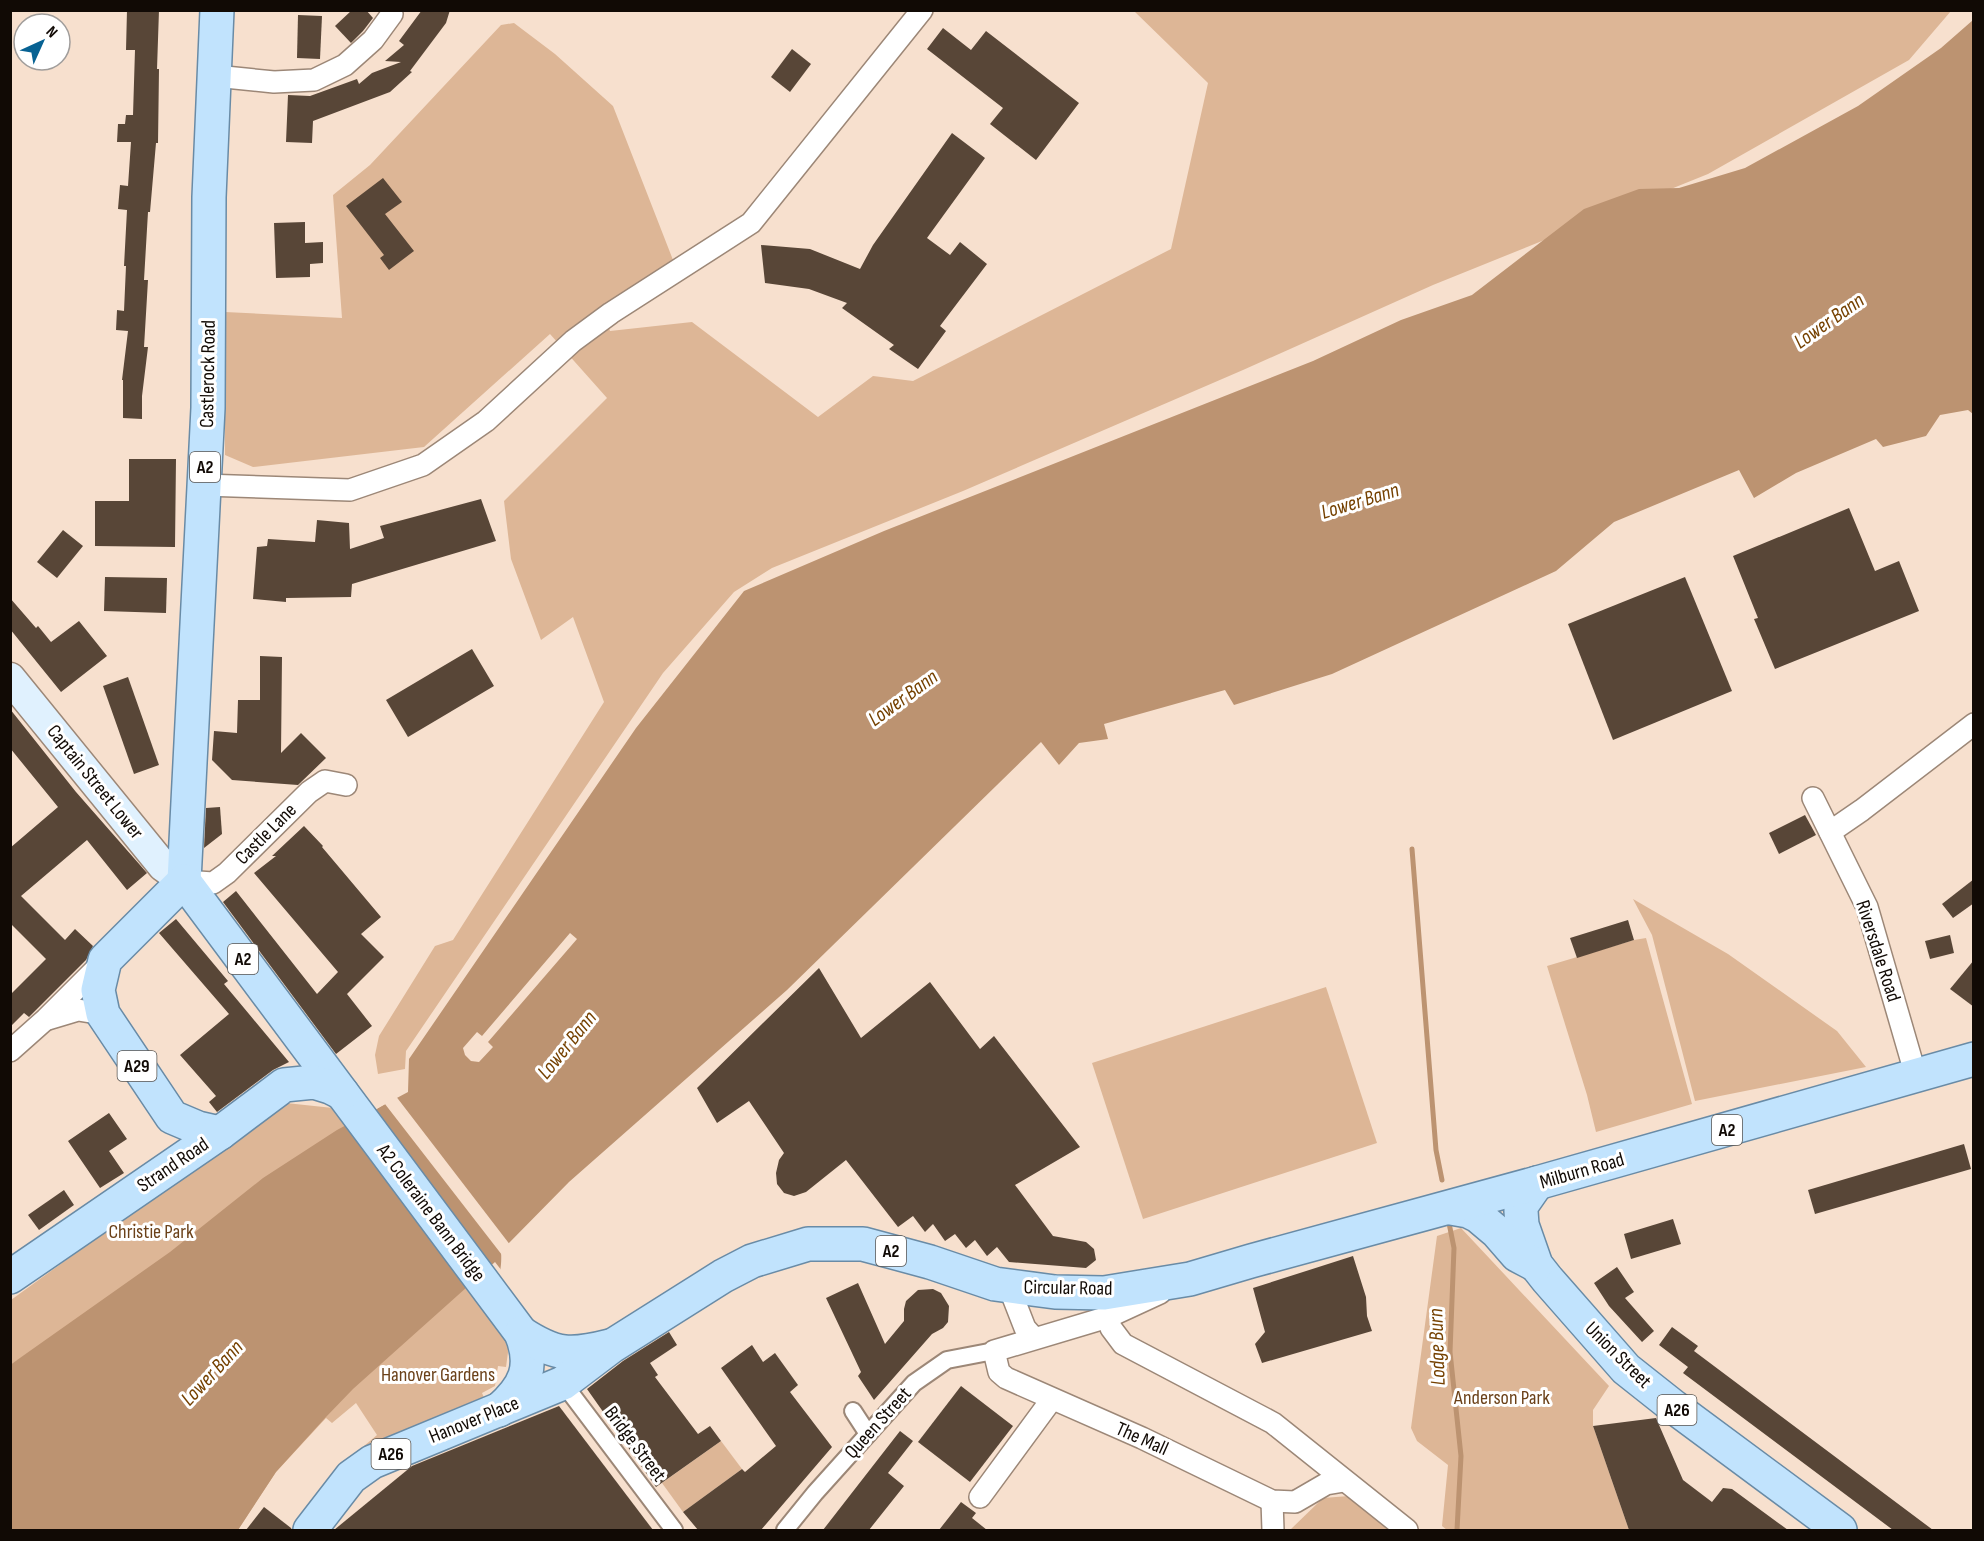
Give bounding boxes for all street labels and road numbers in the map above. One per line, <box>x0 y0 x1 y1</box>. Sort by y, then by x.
street label: Castlerock Road <box>195 320 221 428</box>
road number: A2 <box>190 452 220 482</box>
street label: Captain Street Lower <box>42 720 149 844</box>
street label: Castle Lane <box>230 798 302 870</box>
street label: Riversdale Road <box>1850 897 1906 1005</box>
road number: A2 <box>228 944 258 974</box>
road number: A29 <box>118 1051 156 1081</box>
road number: A2 <box>1712 1115 1742 1145</box>
street label: Strand Road <box>133 1132 213 1198</box>
street label: A2 Coleraine Bann Bridge <box>371 1139 491 1287</box>
street label: Milburn Road <box>1537 1148 1627 1194</box>
road number: A2 <box>876 1236 906 1266</box>
street label: Circular Road <box>1023 1275 1113 1301</box>
street label: Union Street <box>1580 1317 1656 1393</box>
street label: Queen Street <box>840 1382 916 1464</box>
street label: Hanover Place <box>425 1391 523 1449</box>
road number: A26 <box>1658 1395 1696 1425</box>
street label: Bridge Street <box>599 1402 671 1486</box>
street label: The Mall <box>1112 1417 1172 1461</box>
road number: A26 <box>372 1439 410 1469</box>

